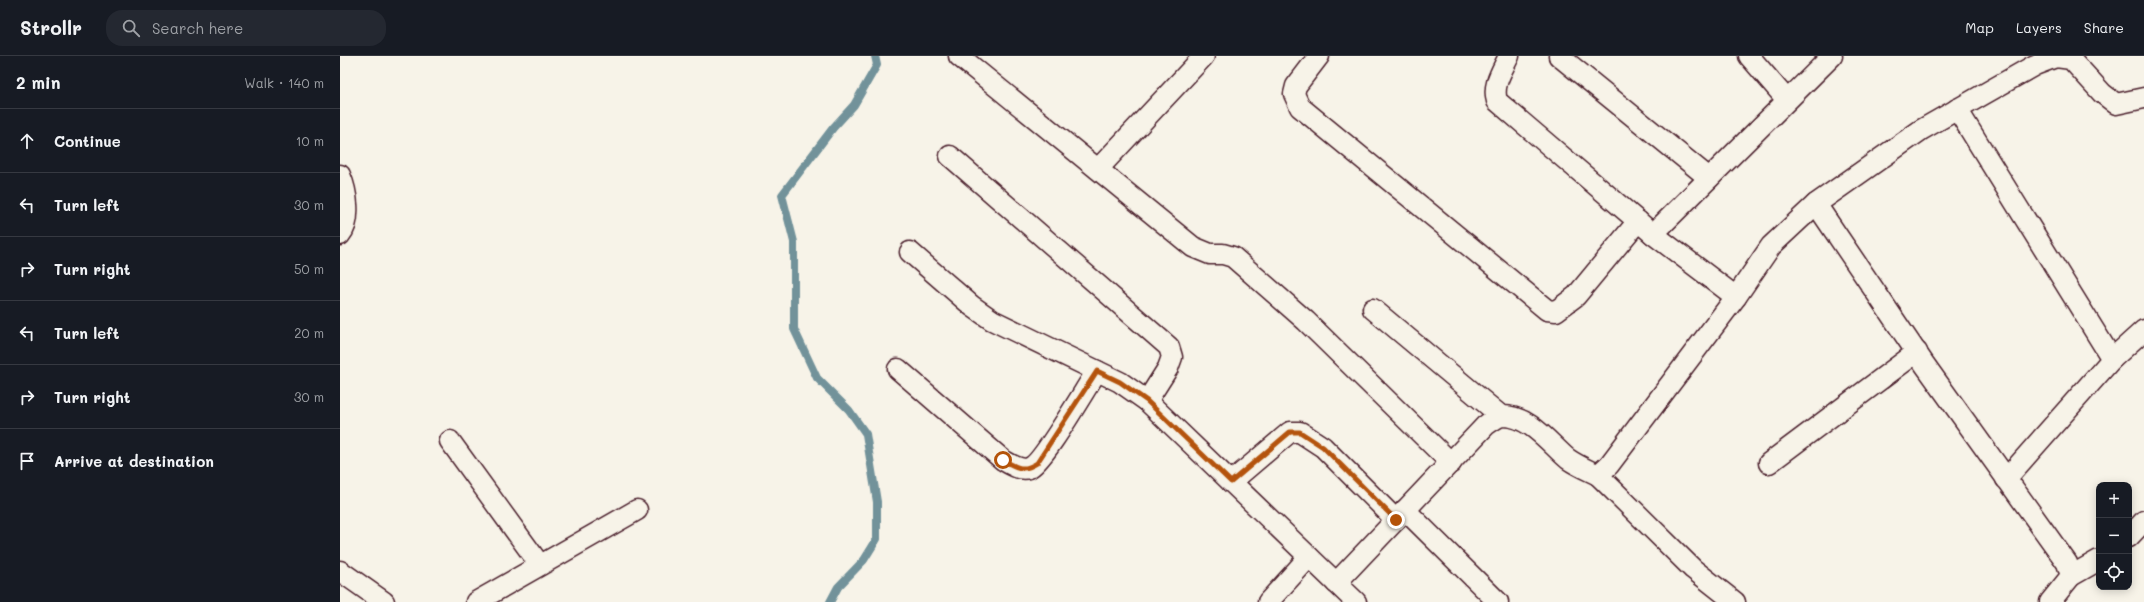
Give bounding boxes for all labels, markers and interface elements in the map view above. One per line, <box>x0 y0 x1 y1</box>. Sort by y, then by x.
search box <box>106 10 386 46</box>
text: Strollr <box>20 15 82 40</box>
icon: search <box>120 17 142 39</box>
text: Search here <box>152 18 243 38</box>
text: Map <box>1965 18 1994 37</box>
text: Layers <box>2016 18 2062 37</box>
text: Share <box>2084 18 2124 37</box>
text: 2 min <box>16 71 61 93</box>
text: Walk · 140 m <box>244 74 324 91</box>
icon: ahead <box>16 130 38 152</box>
text: Continue <box>54 131 121 151</box>
text: 10 m <box>296 132 324 149</box>
icon: left <box>16 194 38 216</box>
text: Turn left <box>54 195 119 215</box>
text: 30 m <box>294 196 324 213</box>
icon: right <box>16 258 38 280</box>
text: Turn right <box>54 259 131 279</box>
text: 50 m <box>294 260 324 277</box>
icon: left <box>16 322 38 344</box>
text: Turn left <box>54 323 119 343</box>
text: 20 m <box>294 324 324 341</box>
icon: right <box>16 386 38 408</box>
text: Turn right <box>54 387 131 407</box>
text: 30 m <box>294 388 324 405</box>
icon: arrive <box>16 450 38 472</box>
text: Arrive at destination <box>54 451 214 471</box>
route start <box>994 451 1012 469</box>
map controls <box>2096 482 2132 590</box>
button: + <box>2096 482 2132 518</box>
route end <box>1387 511 1405 529</box>
button: − <box>2096 518 2132 554</box>
button: locate <box>2096 554 2132 590</box>

